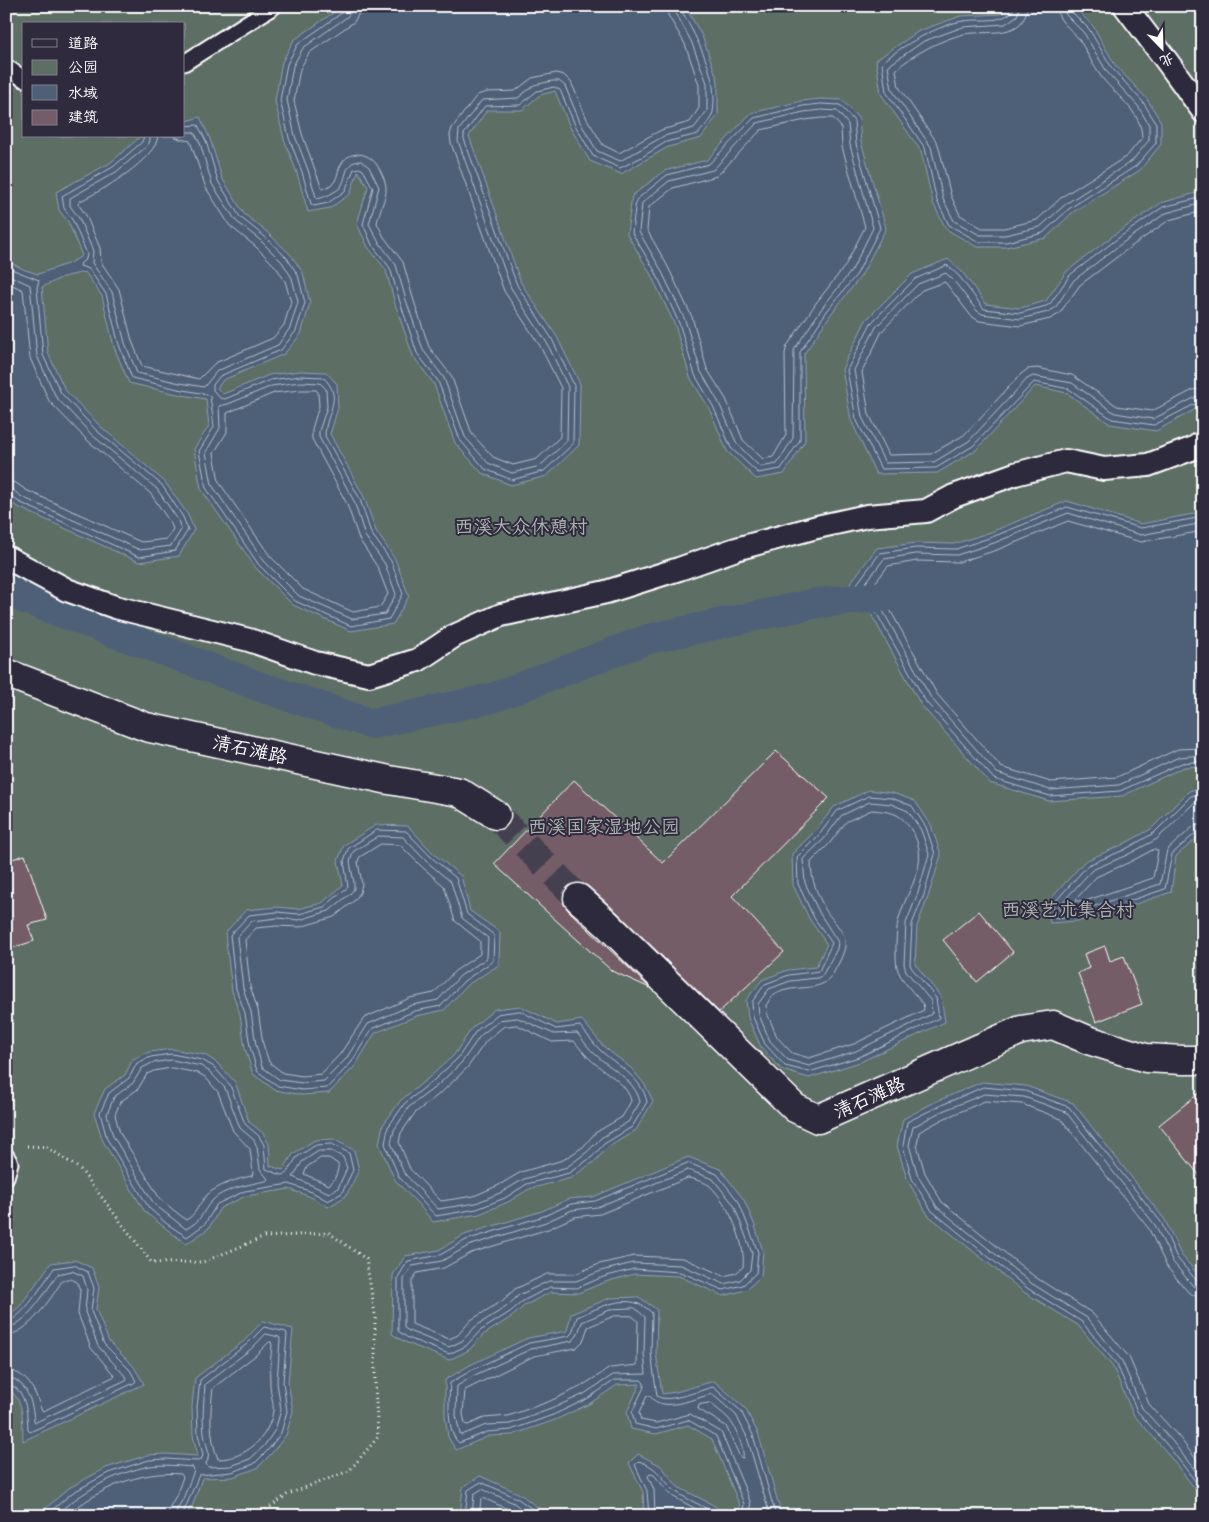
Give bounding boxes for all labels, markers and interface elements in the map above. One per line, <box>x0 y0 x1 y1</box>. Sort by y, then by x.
legend <box>22 22 185 138</box>
north arrow <box>1136 22 1186 72</box>
text: 道路 <box>68 36 98 54</box>
text: 北 <box>1156 47 1176 68</box>
text: 公园 <box>68 60 98 78</box>
text: 水域 <box>68 86 98 104</box>
text: 建筑 <box>68 110 98 128</box>
park label: 西溪大众休憩村 <box>454 517 588 541</box>
street label: 清石滩路 <box>210 732 289 772</box>
park label: 西溪国家湿地公园 <box>528 817 680 841</box>
park label: 西溪艺术集合村 <box>1001 900 1135 924</box>
street label: 清石滩路 <box>831 1073 910 1126</box>

